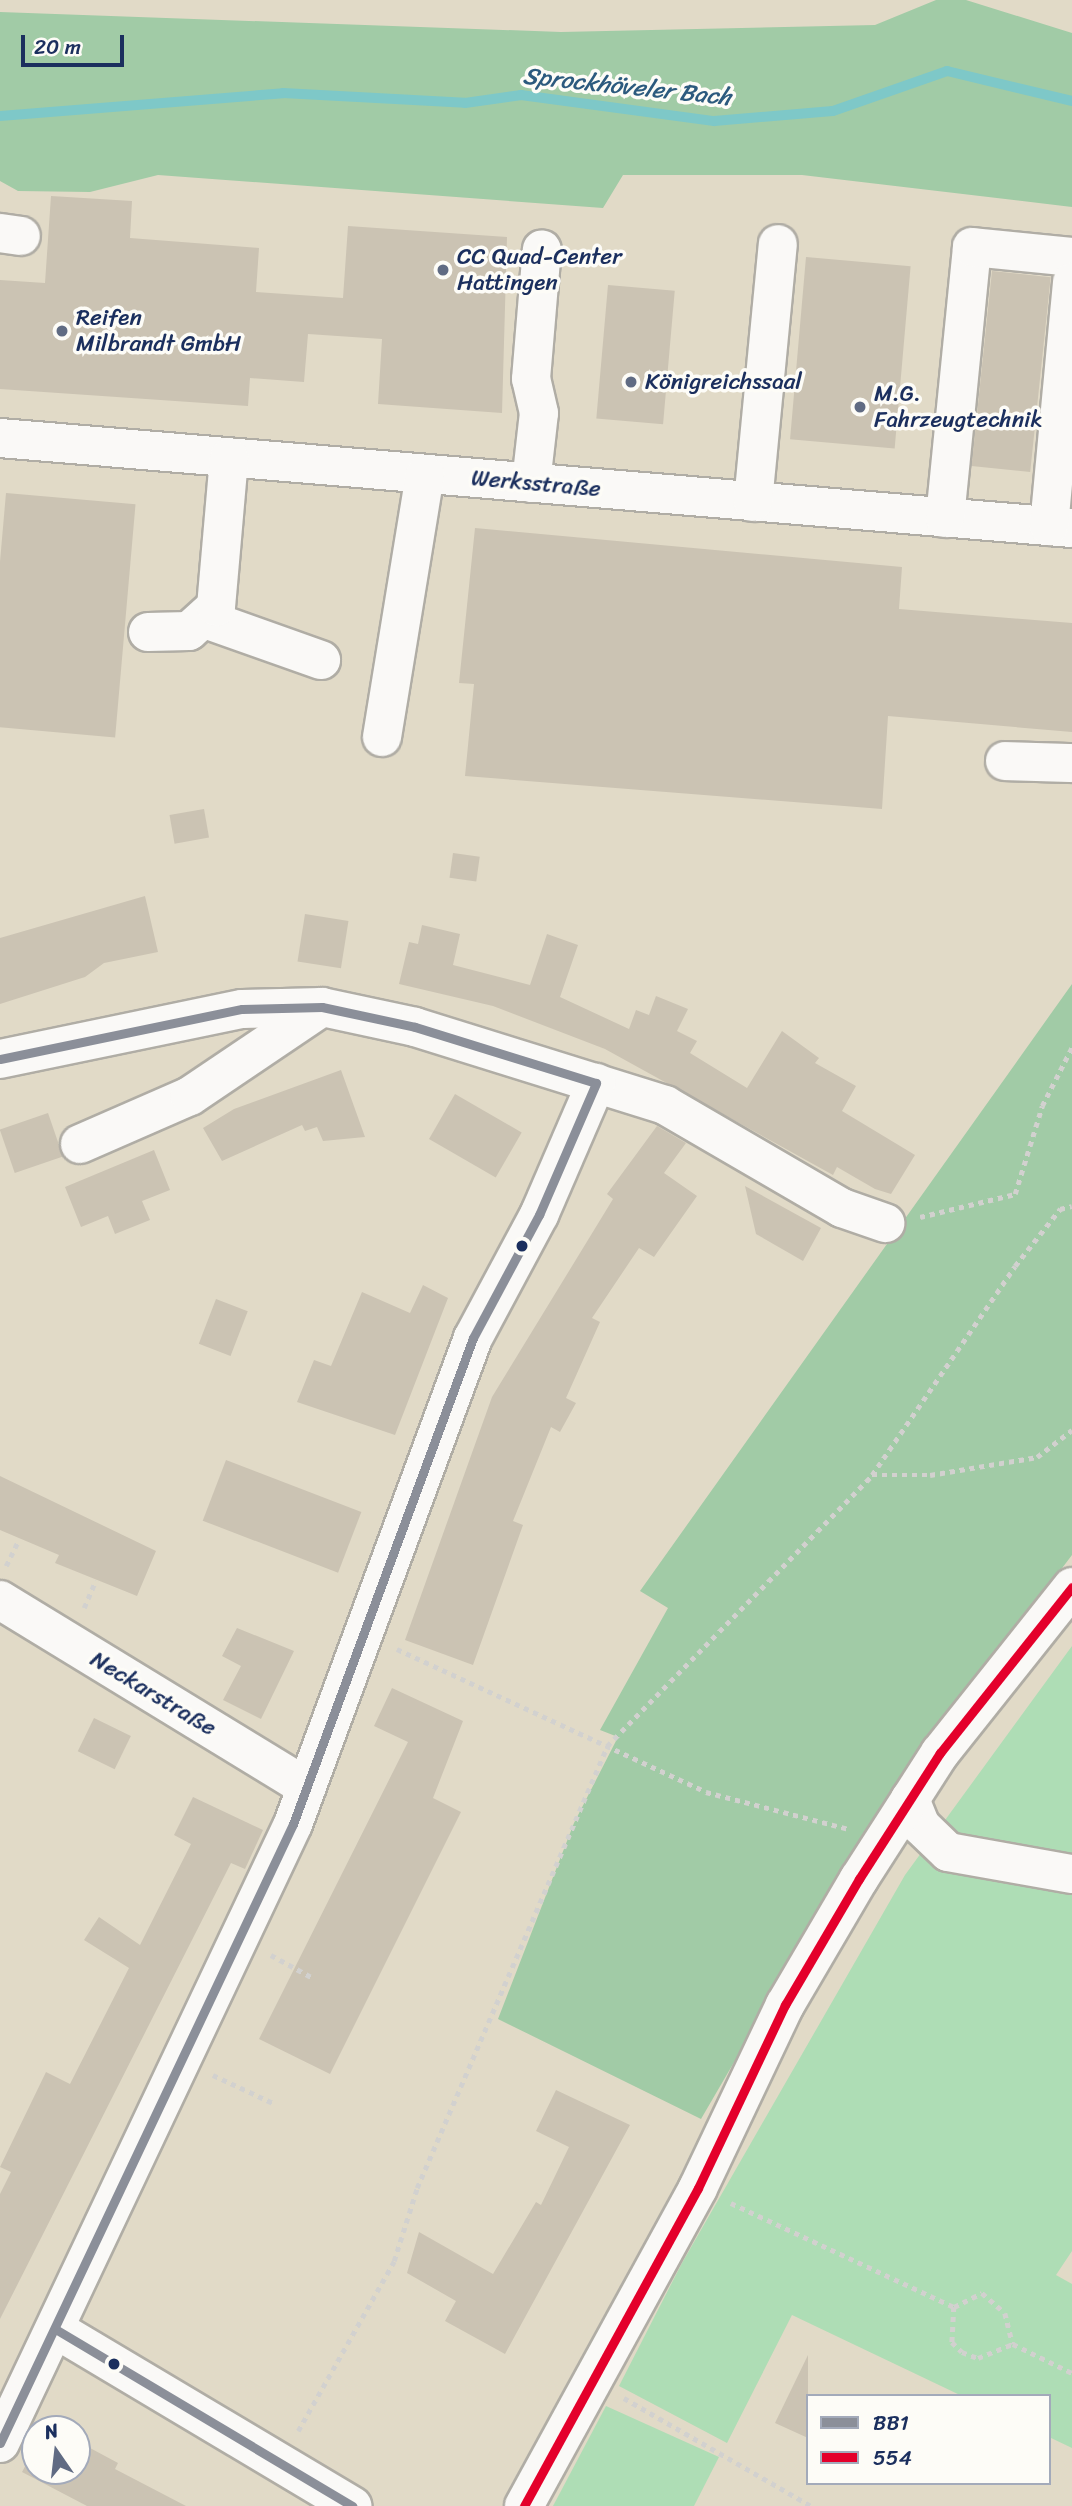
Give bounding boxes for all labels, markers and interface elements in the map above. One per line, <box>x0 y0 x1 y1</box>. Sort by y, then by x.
scale bar <box>24 21 128 65</box>
text: 20 m <box>34 28 81 66</box>
water label: Sprockhöveler Bach <box>522 62 732 112</box>
place label: CC Quad-Center Hattingen <box>457 243 622 297</box>
marker: CC Quad-Center Hattingen <box>435 262 451 278</box>
place label: Reifen Milbrandt GmbH <box>76 304 241 358</box>
marker: Reifen Milbrandt GmbH <box>54 323 70 339</box>
place label: Königreichssaal <box>645 368 802 396</box>
marker: Königreichssaal <box>623 374 639 390</box>
place label: M.G. Fahrzeugtechnik <box>874 380 1043 434</box>
marker: M.G. Fahrzeugtechnik <box>852 399 868 415</box>
street label: Werksstraße <box>470 465 602 503</box>
unlabelled marker <box>515 1239 529 1253</box>
street label: Neckarstraße <box>85 1646 221 1742</box>
unlabelled marker <box>107 2357 121 2371</box>
legend <box>806 2394 1051 2485</box>
text: BB1 <box>873 2404 909 2442</box>
text: N <box>41 2413 62 2449</box>
north arrow <box>21 2415 91 2485</box>
text: 554 <box>873 2439 912 2477</box>

